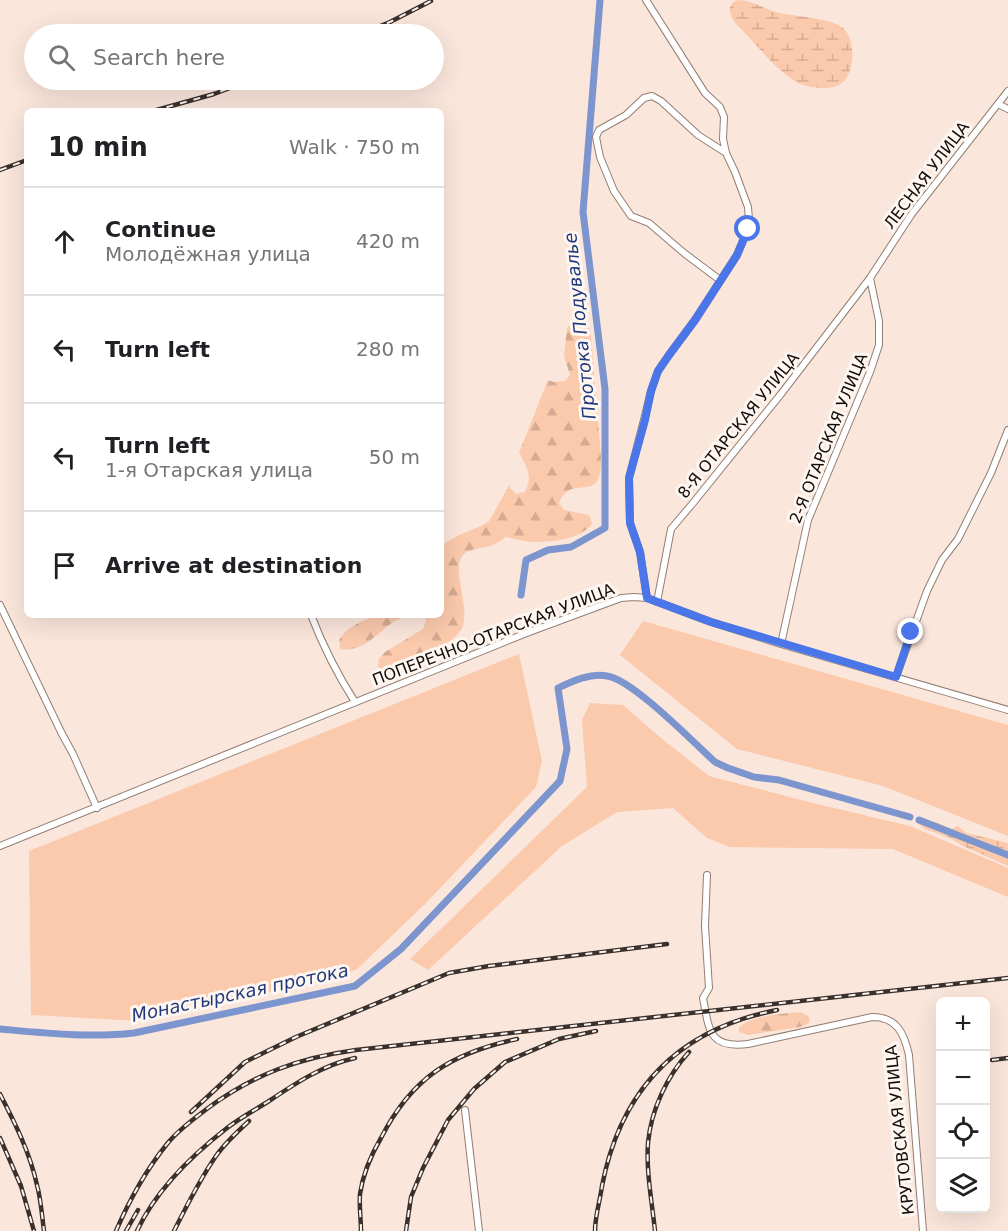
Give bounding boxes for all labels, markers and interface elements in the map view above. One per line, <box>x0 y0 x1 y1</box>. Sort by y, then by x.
search box <box>24 24 444 90</box>
icon: search <box>45 41 78 74</box>
text: Search here <box>93 45 225 70</box>
street label: ЛЕСНАЯ УЛИЦА <box>880 118 973 233</box>
text: 10 min <box>48 132 148 162</box>
text: Walk · 750 m <box>289 135 420 159</box>
route start <box>734 215 760 241</box>
text: Continue <box>105 217 216 242</box>
icon: ahead <box>48 225 81 258</box>
text: 420 m <box>356 229 420 253</box>
water label: Протока Подувалье <box>559 232 600 420</box>
text: Молодёжная улица <box>105 242 311 266</box>
icon: left <box>48 333 81 366</box>
text: Turn left <box>105 337 210 362</box>
text: 280 m <box>356 337 420 361</box>
street label: 8-Я ОТАРСКАЯ УЛИЦА <box>674 349 803 502</box>
street label: 2-Я ОТАРСКАЯ УЛИЦА <box>786 350 871 526</box>
text: Turn left <box>105 433 210 458</box>
icon: left <box>48 441 81 474</box>
text: 50 m <box>369 445 420 469</box>
text: 1-я Отарская улица <box>105 458 313 482</box>
icon: arrive <box>48 549 81 582</box>
text: Arrive at destination <box>105 553 362 578</box>
street label: ПОПЕРЕЧНО-ОТАРСКАЯ УЛИЦА <box>370 579 617 690</box>
route end <box>897 618 923 644</box>
water label: Монастырская протока <box>129 959 350 1026</box>
map controls <box>936 997 990 1213</box>
button: + <box>936 997 990 1051</box>
street label: КРУТОВСКАЯ УЛИЦА <box>881 1044 918 1216</box>
button: − <box>936 1051 990 1105</box>
button: locate <box>936 1105 990 1159</box>
button: layers <box>936 1159 990 1213</box>

